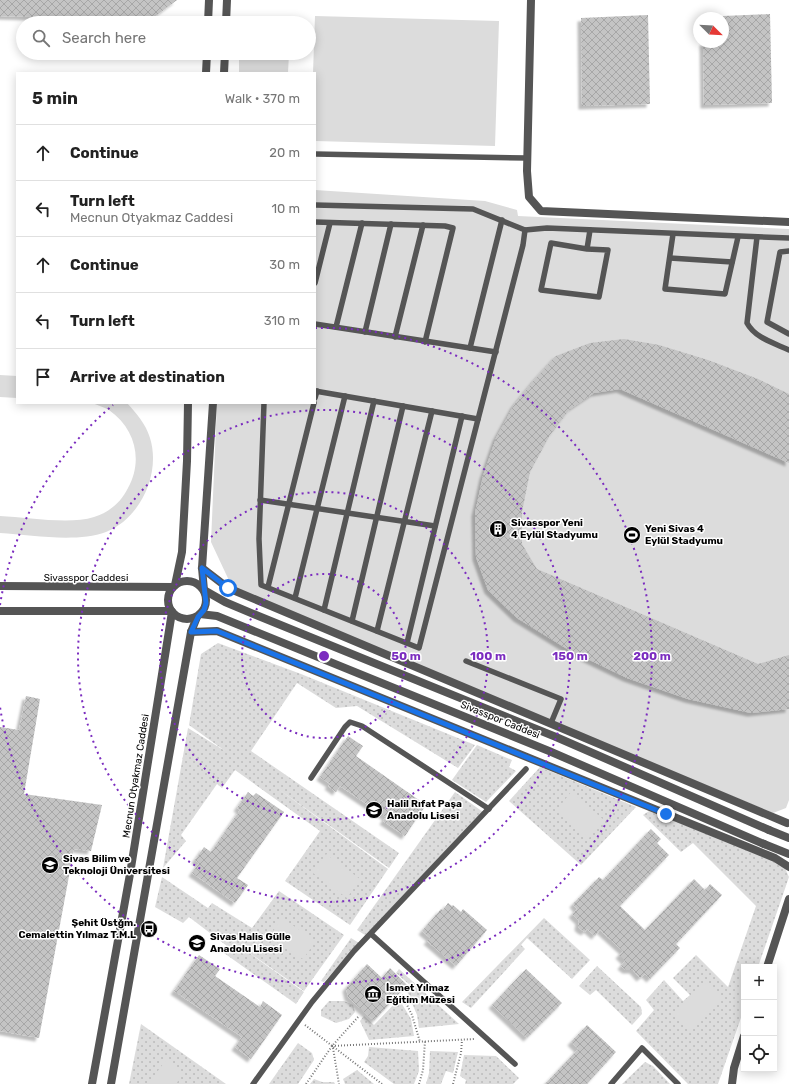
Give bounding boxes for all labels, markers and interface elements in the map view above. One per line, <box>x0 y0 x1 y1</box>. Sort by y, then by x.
north arrow <box>693 12 729 48</box>
search box <box>16 16 316 60</box>
icon: search <box>30 27 52 49</box>
text: Search here <box>62 29 146 47</box>
text: 5 min <box>32 88 78 108</box>
text: Walk · 370 m <box>225 91 300 106</box>
icon: ahead <box>32 142 54 164</box>
text: Continue <box>70 144 139 162</box>
text: 20 m <box>269 145 300 160</box>
text: Turn left <box>70 192 135 210</box>
icon: left <box>32 198 54 220</box>
text: 10 m <box>271 201 300 216</box>
text: Mecnun Otyakmaz Caddesi <box>70 210 233 225</box>
icon: ahead <box>32 254 54 276</box>
text: Continue <box>70 256 139 274</box>
text: 30 m <box>269 257 300 272</box>
icon: left <box>32 310 54 332</box>
text: Turn left <box>70 312 135 330</box>
text: 310 m <box>264 313 300 328</box>
icon: arrive <box>32 366 54 388</box>
text: Arrive at destination <box>70 368 225 386</box>
place label: Sivasspor Yeni 4 Eylül Stadyumu <box>511 517 598 541</box>
building icon: Sivasspor Yeni 4 Eylül Stadyumu <box>488 519 508 539</box>
place label: Yeni Sivas 4 Eylül Stadyumu <box>645 523 723 547</box>
sports icon: Yeni Sivas 4 Eylül Stadyumu <box>622 525 642 545</box>
street label: Sivasspor Caddesi <box>44 572 128 584</box>
route start <box>219 579 237 597</box>
centre of rings <box>317 649 331 663</box>
text: 50 m <box>391 649 421 663</box>
text: 100 m <box>470 649 506 663</box>
text: 150 m <box>552 649 588 663</box>
text: 200 m <box>633 649 671 663</box>
street label: Sivasspor Caddesi <box>459 699 541 741</box>
street label: Mecnun Otyakmaz Caddesi <box>120 713 152 839</box>
place label: Halil Rıfat Paşa Anadolu Lisesi <box>387 798 462 822</box>
school or university icon: Halil Rıfat Paşa Anadolu Lisesi <box>364 800 384 820</box>
route end <box>657 805 675 823</box>
place label: Sivas Bilim ve Teknoloji Üniversitesi <box>63 853 170 877</box>
school or university icon: Sivas Bilim ve Teknoloji Üniversitesi <box>40 855 60 875</box>
place label: Şehit Üstğm. Cemalettin Yılmaz T.M.L <box>18 917 136 941</box>
bus stop icon: Şehit Üstğm. Cemalettin Yılmaz T.M.L <box>139 919 159 939</box>
place label: Sivas Halis Gülle Anadolu Lisesi <box>210 931 291 955</box>
school or university icon: Sivas Halis Gülle Anadolu Lisesi <box>187 933 207 953</box>
map controls <box>741 964 777 1072</box>
button: + <box>741 964 777 1000</box>
place label: İsmet Yılmaz Eğitim Müzesi <box>386 982 455 1006</box>
museum icon: İsmet Yılmaz Eğitim Müzesi <box>363 984 383 1004</box>
button: − <box>741 1000 777 1036</box>
button: locate <box>741 1036 777 1072</box>

